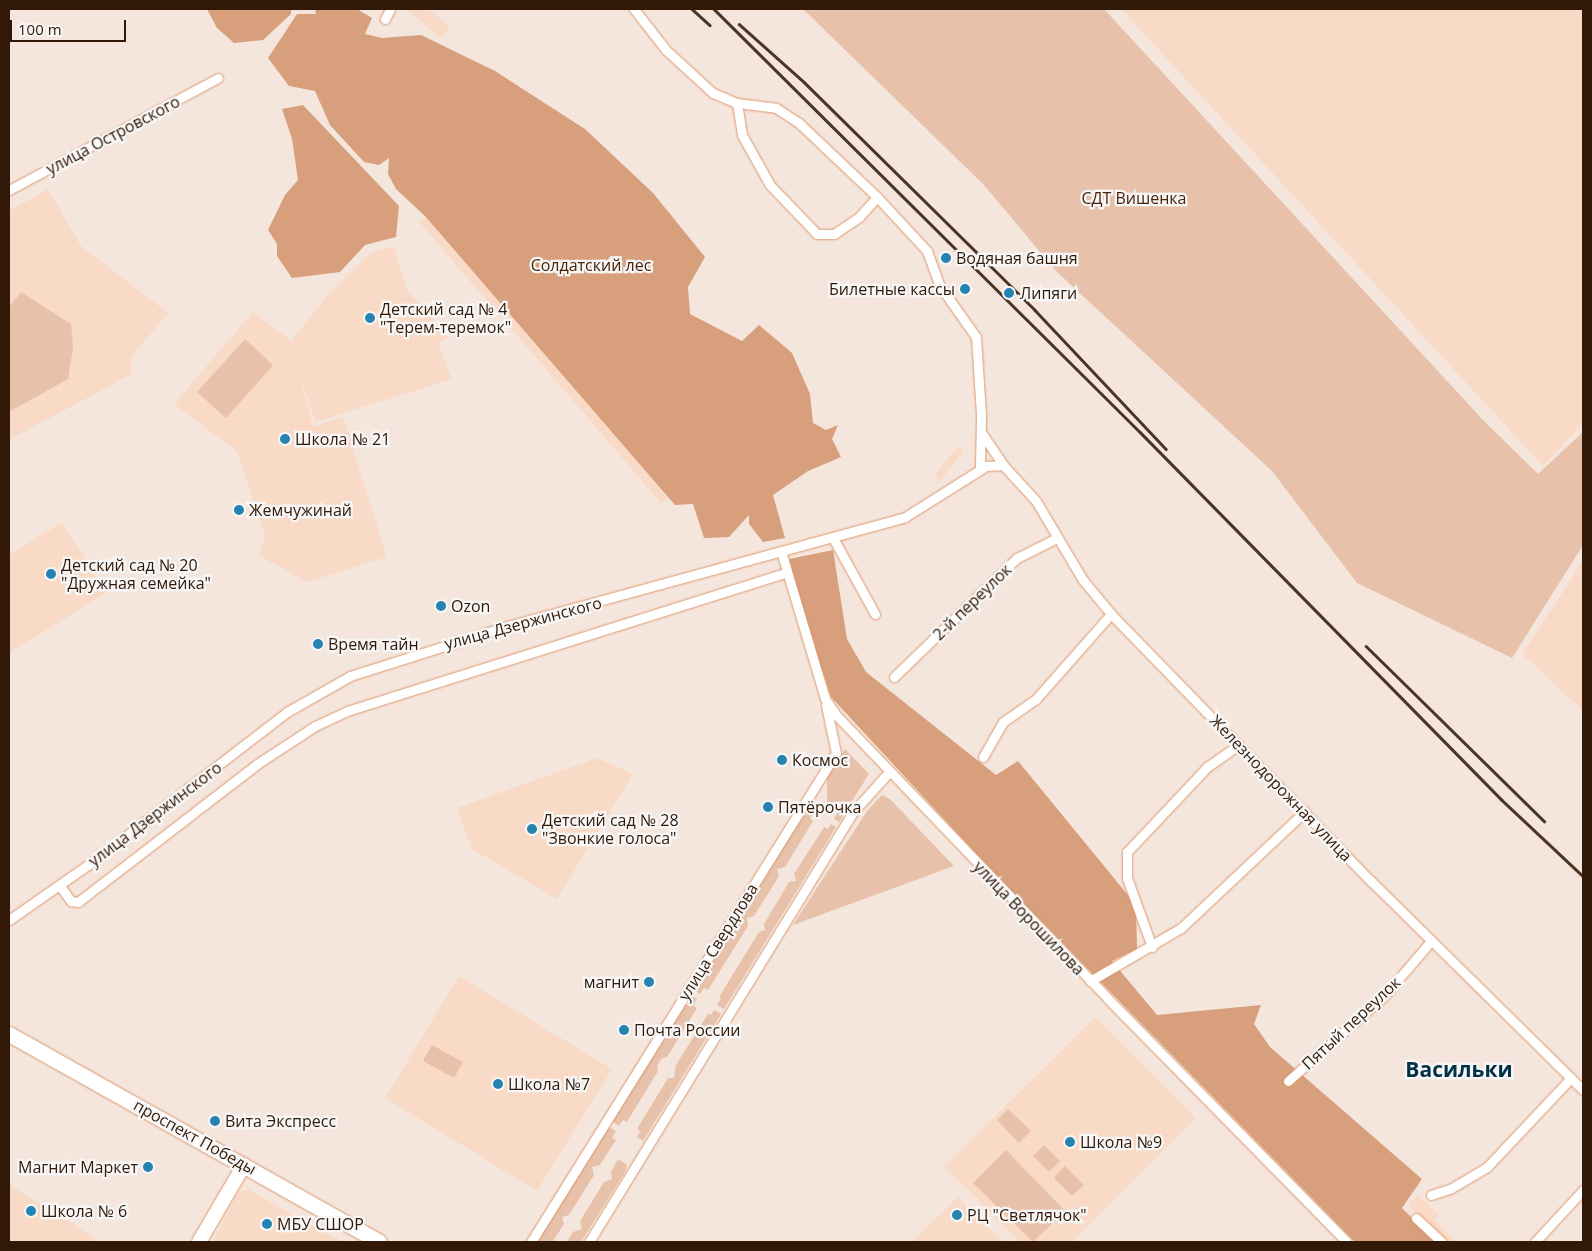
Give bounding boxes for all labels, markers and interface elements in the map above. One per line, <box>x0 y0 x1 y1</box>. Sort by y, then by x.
scale bar <box>12 10 129 42</box>
text: 100 m <box>18 19 62 39</box>
street label: улица Островского <box>43 92 183 178</box>
park label: СДТ Вишенка <box>1082 188 1186 208</box>
place label: Водяная башня <box>956 248 1078 268</box>
marker: Водяная башня <box>940 252 952 264</box>
park label: Солдатский лес <box>531 255 651 275</box>
place label: Билетные кассы <box>829 279 955 299</box>
marker: Билетные кассы <box>959 283 971 295</box>
place label: Липяги <box>1020 283 1077 303</box>
marker: Липяги <box>1002 286 1016 300</box>
place label: Детский сад № 4 "Терем-теремок" <box>380 299 511 337</box>
marker: Детский сад № 4 "Терем-теремок" <box>364 312 376 324</box>
place label: Школа № 21 <box>295 429 390 449</box>
marker: Школа № 21 <box>279 433 291 445</box>
place label: Жемчужинай <box>249 500 352 520</box>
marker: Жемчужинай <box>233 504 245 516</box>
place label: Детский сад № 20 "Дружная семейка" <box>61 555 211 593</box>
street label: 2-й переулок <box>929 560 1015 644</box>
marker: Детский сад № 20 "Дружная семейка" <box>45 568 57 580</box>
street label: улица Дзержинского <box>442 593 604 653</box>
place label: Ozon <box>451 596 490 616</box>
marker: Ozon <box>435 600 447 612</box>
place label: Время тайн <box>328 634 419 654</box>
marker: Время тайн <box>312 638 324 650</box>
street label: Железнодорожная улица <box>1206 711 1356 865</box>
place label: Космос <box>792 750 848 770</box>
marker: Космос <box>776 754 788 766</box>
street label: улица Дзержинского <box>85 758 225 870</box>
place label: Пятёрочка <box>778 797 861 817</box>
marker: Пятёрочка <box>762 801 774 813</box>
place label: Детский сад № 28 "Звонкие голоса" <box>542 810 679 848</box>
marker: Детский сад № 28 "Звонкие голоса" <box>526 823 538 835</box>
street label: улица Ворошилова <box>970 857 1088 979</box>
street label: улица Свердлова <box>674 880 762 1004</box>
place label: магнит <box>584 972 639 992</box>
street label: Пятый переулок <box>1298 973 1404 1073</box>
marker: магнит <box>643 976 655 988</box>
place label: Почта России <box>634 1020 740 1040</box>
marker: Почта России <box>618 1024 630 1036</box>
district label: Васильки <box>1405 1056 1513 1082</box>
place label: Школа №7 <box>508 1074 590 1094</box>
marker: Школа №7 <box>492 1078 504 1090</box>
street label: проспект Победы <box>130 1095 260 1179</box>
place label: Вита Экспресс <box>225 1111 336 1131</box>
marker: Вита Экспресс <box>209 1115 221 1127</box>
place label: Школа №9 <box>1080 1132 1162 1152</box>
marker: Школа №9 <box>1064 1136 1076 1148</box>
place label: Магнит Маркет <box>18 1157 138 1177</box>
marker: Магнит Маркет <box>142 1161 154 1173</box>
place label: Школа № 6 <box>41 1201 127 1221</box>
marker: Школа № 6 <box>25 1205 37 1217</box>
place label: РЦ "Светлячок" <box>967 1205 1087 1225</box>
marker: РЦ "Светлячок" <box>951 1209 963 1221</box>
place label: МБУ СШОР <box>277 1214 364 1234</box>
marker: МБУ СШОР <box>261 1218 273 1230</box>

